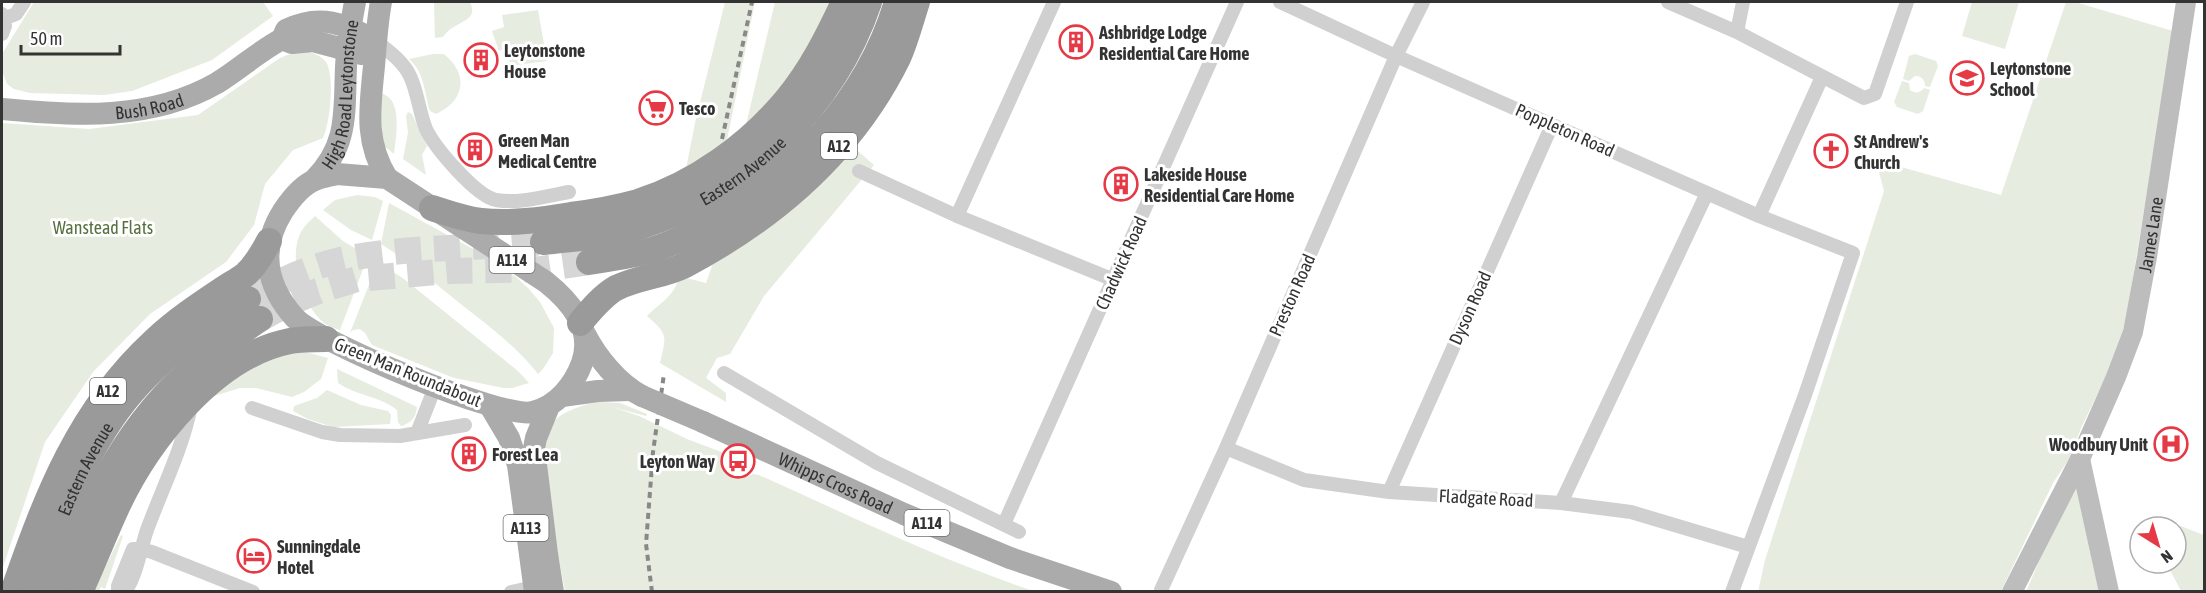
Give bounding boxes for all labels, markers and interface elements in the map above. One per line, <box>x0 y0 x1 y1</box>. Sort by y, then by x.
scale bar <box>21 18 120 56</box>
street label: High Road Leytonstone <box>317 18 362 173</box>
place label: Ashbridge Lodge Residential Care Home <box>1098 22 1250 64</box>
building icon: Ashbridge Lodge Residential Care Home <box>1058 24 1094 60</box>
text: 50 m <box>30 28 62 49</box>
place label: Leytonstone House <box>504 40 585 82</box>
building icon: Leytonstone House <box>463 42 499 78</box>
place label: Leytonstone School <box>1990 58 2071 100</box>
school or university icon: Leytonstone School <box>1949 60 1985 96</box>
street label: Bush Road <box>114 89 186 123</box>
supermarket icon: Tesco <box>638 90 674 126</box>
place label: Tesco <box>679 98 715 119</box>
street label: Poppleton Road <box>1512 99 1618 161</box>
place label: Green Man Medical Centre <box>498 130 597 172</box>
place label: St Andrew's Church <box>1854 131 1929 173</box>
building icon: Green Man Medical Centre <box>457 132 493 168</box>
street label: Eastern Avenue <box>696 132 790 209</box>
road number: A12 <box>821 133 857 159</box>
church icon: St Andrew's Church <box>1813 133 1849 169</box>
place label: Lakeside House Residential Care Home <box>1144 164 1295 206</box>
building icon: Lakeside House Residential Care Home <box>1103 166 1139 202</box>
street label: James Lane <box>2134 195 2167 274</box>
street label: Chadwick Road <box>1091 213 1151 313</box>
park label: Wanstead Flats <box>53 217 153 238</box>
road number: A114 <box>490 247 534 273</box>
street label: Preston Road <box>1265 251 1319 339</box>
street label: Dyson Road <box>1445 268 1495 348</box>
street label: Green Man Roundabout <box>331 333 485 411</box>
road number: A12 <box>90 378 126 404</box>
street label: Eastern Avenue <box>53 418 117 518</box>
hospital icon: Woodbury Unit <box>2153 426 2189 462</box>
place label: Woodbury Unit <box>2048 434 2149 455</box>
building icon: Forest Lea <box>451 436 487 472</box>
bus stop icon: Leyton Way <box>720 443 756 479</box>
place label: Forest Lea <box>492 444 558 465</box>
street label: Whipps Cross Road <box>775 448 896 518</box>
place label: Leyton Way <box>640 451 716 472</box>
street label: Fladgate Road <box>1438 485 1534 511</box>
road number: A114 <box>904 510 950 536</box>
road number: A113 <box>504 515 548 541</box>
north arrow <box>2128 515 2188 575</box>
place label: Sunningdale Hotel <box>277 536 361 578</box>
hotel icon: Sunningdale Hotel <box>236 538 272 574</box>
text: N <box>2158 547 2176 567</box>

